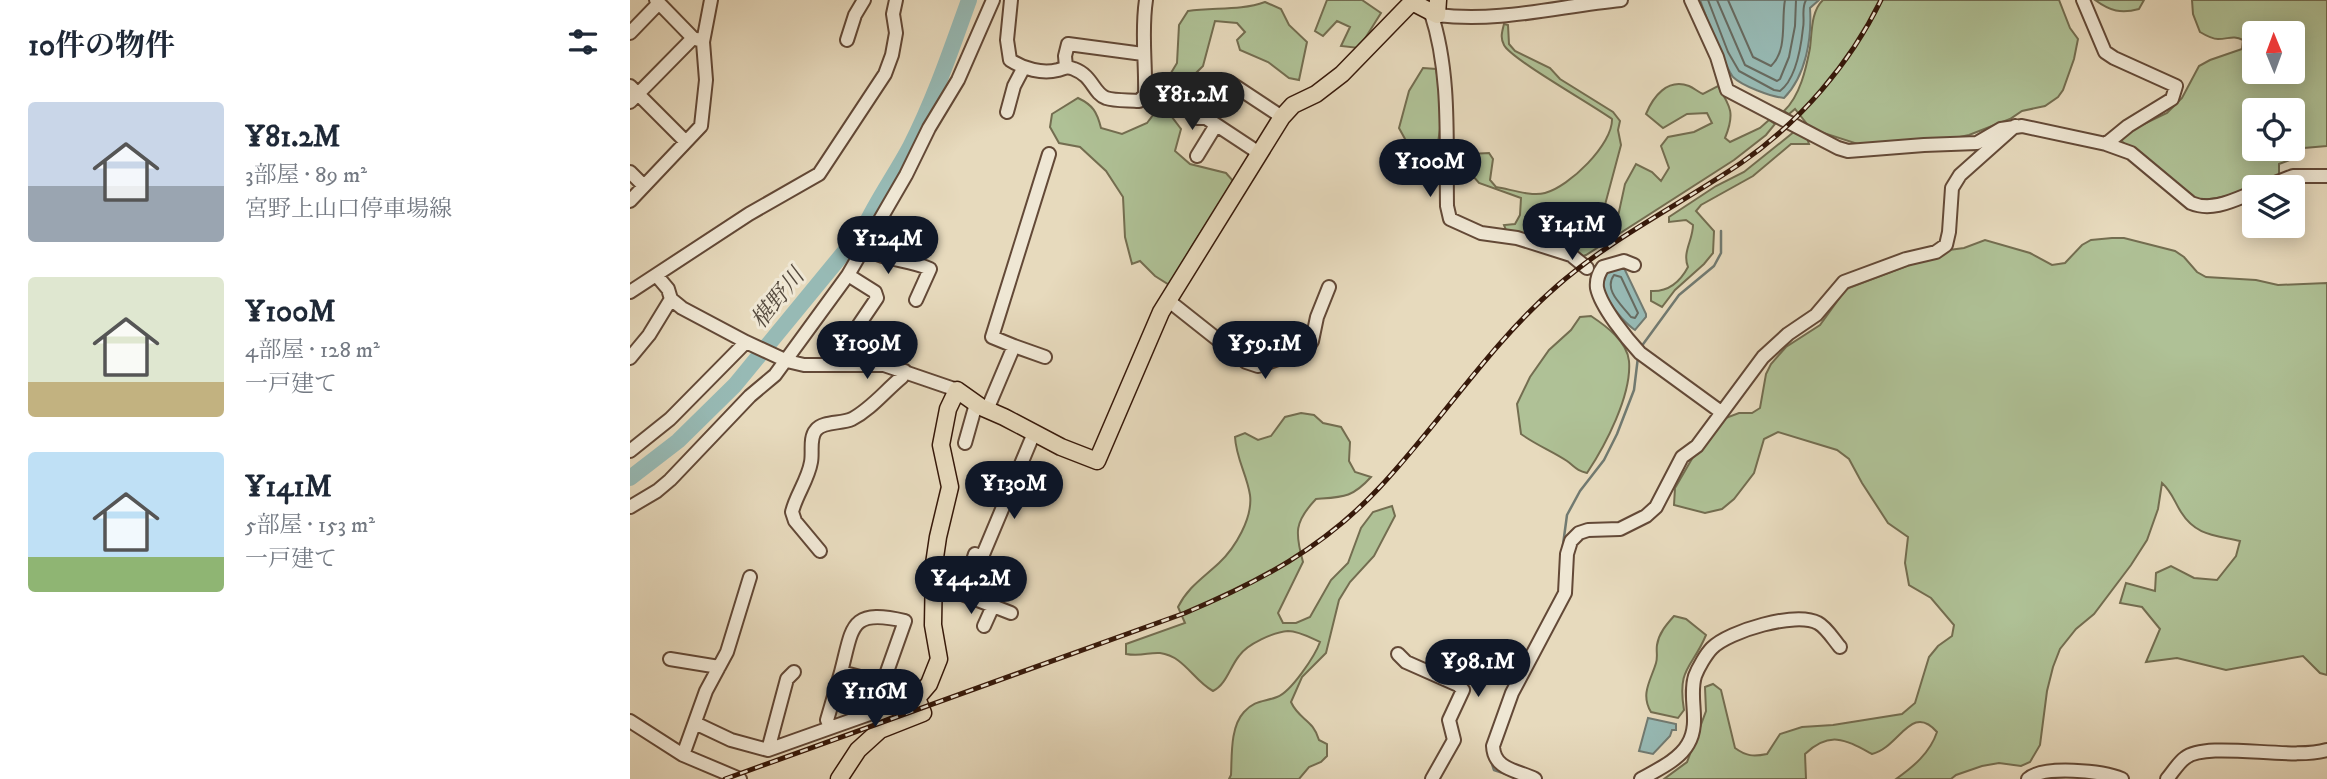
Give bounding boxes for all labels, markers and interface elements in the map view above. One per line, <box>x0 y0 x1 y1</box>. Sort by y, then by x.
north arrow <box>2242 21 2305 84</box>
map controls <box>2242 21 2305 238</box>
icon: filters <box>564 23 602 61</box>
text: 10件の物件 <box>28 28 175 65</box>
pin: ¥81.2M <box>1135 72 1249 132</box>
text: ¥81.2M <box>1155 80 1229 109</box>
button: locate <box>2242 98 2305 161</box>
text: ¥81.2M <box>245 119 340 156</box>
icon: home <box>84 130 168 214</box>
pin: ¥100M <box>1381 140 1479 199</box>
text: ¥100M <box>1395 147 1465 176</box>
text: 3部屋 · 89 m² <box>245 161 367 190</box>
button: layers <box>2242 175 2305 238</box>
text: 宮野上山口停車場線 <box>245 195 452 224</box>
pin: ¥141M <box>1523 202 1621 262</box>
text: ¥141M <box>1539 210 1605 239</box>
pin: ¥124M <box>839 216 937 276</box>
text: ¥124M <box>853 224 923 253</box>
water label: 椹野川 <box>745 261 813 335</box>
text: ¥100M <box>245 294 336 331</box>
icon: home <box>84 305 168 389</box>
pin: ¥109M <box>818 322 916 381</box>
pin: ¥59.1M <box>1208 322 1322 381</box>
text: ¥109M <box>833 329 901 358</box>
text: ¥59.1M <box>1228 329 1302 358</box>
text: 4部屋 · 128 m² <box>245 336 380 365</box>
text: 一戸建て <box>245 370 337 399</box>
pin: ¥130M <box>965 462 1063 521</box>
text: ¥141M <box>245 469 332 506</box>
text: ¥130M <box>981 469 1047 498</box>
icon: home <box>84 480 168 564</box>
text: 5部屋 · 153 m² <box>245 511 375 540</box>
text: 一戸建て <box>245 545 337 574</box>
pin: ¥44.2M <box>914 556 1028 616</box>
text: ¥44.2M <box>931 564 1011 593</box>
pin: ¥98.1M <box>1421 640 1535 699</box>
text: ¥98.1M <box>1441 647 1515 676</box>
pin: ¥116M <box>826 670 924 729</box>
text: ¥116M <box>842 677 908 706</box>

